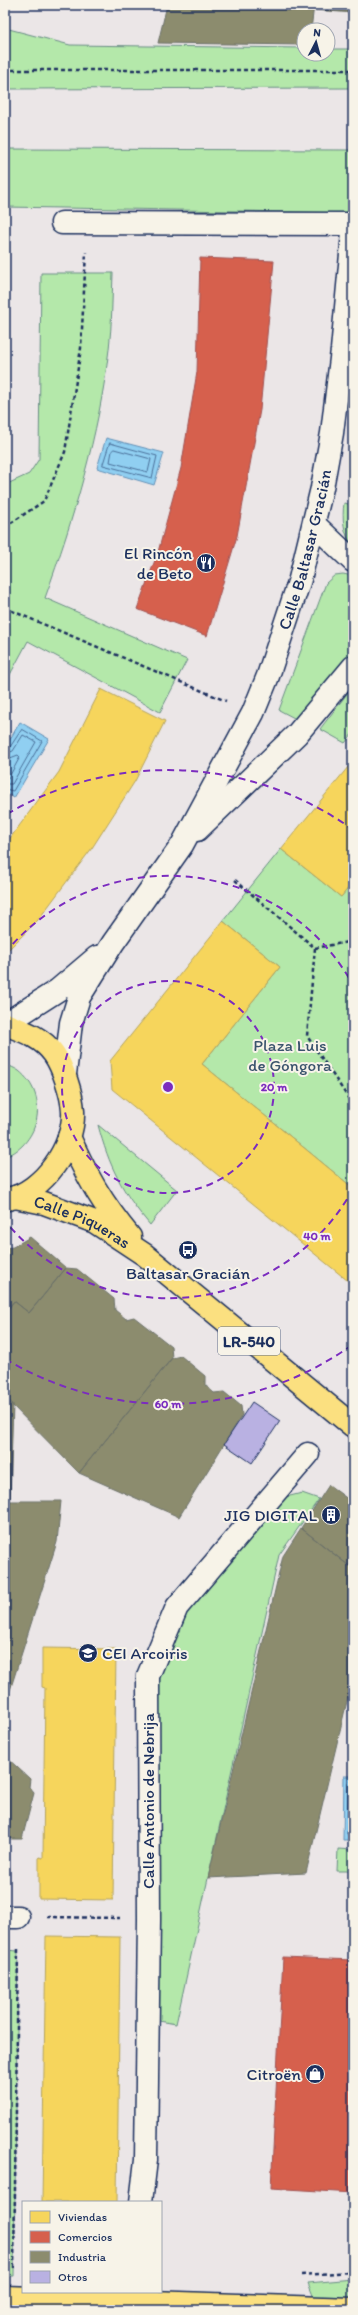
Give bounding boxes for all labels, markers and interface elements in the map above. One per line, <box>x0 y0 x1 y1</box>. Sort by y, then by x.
north arrow <box>296 22 336 62</box>
text: N <box>313 26 321 39</box>
street label: Calle Baltasar Gracián <box>274 467 335 632</box>
place label: El Rincón de Beto <box>124 543 192 583</box>
restaurant icon: El Rincón de Beto <box>195 552 217 574</box>
park label: Plaza Luis de Góngora <box>248 1035 332 1075</box>
centre of rings <box>161 1080 175 1094</box>
text: 20 m <box>261 1080 288 1094</box>
street label: Calle Piqueras <box>32 1191 134 1253</box>
text: 40 m <box>303 1229 332 1243</box>
bus stop icon: Baltasar Gracián <box>177 1239 199 1261</box>
place label: Baltasar Gracián <box>126 1263 250 1283</box>
road number: LR-540 <box>218 1327 280 1355</box>
text: 60 m <box>155 1397 182 1411</box>
building icon: JIG DIGITAL <box>320 1504 342 1526</box>
place label: JIG DIGITAL <box>224 1505 317 1525</box>
school or university icon: CEI Arcoiris <box>77 1642 99 1664</box>
place label: CEI Arcoiris <box>102 1643 188 1663</box>
street label: Calle Antonio de Nebrija <box>138 1713 158 1889</box>
shop icon: Citroën <box>304 2063 326 2085</box>
place label: Citroën <box>247 2064 301 2084</box>
legend <box>22 2201 162 2293</box>
text: Viviendas <box>58 2210 107 2224</box>
text: Comercios <box>58 2230 112 2244</box>
text: Industria <box>58 2250 107 2264</box>
text: Otros <box>58 2270 87 2284</box>

